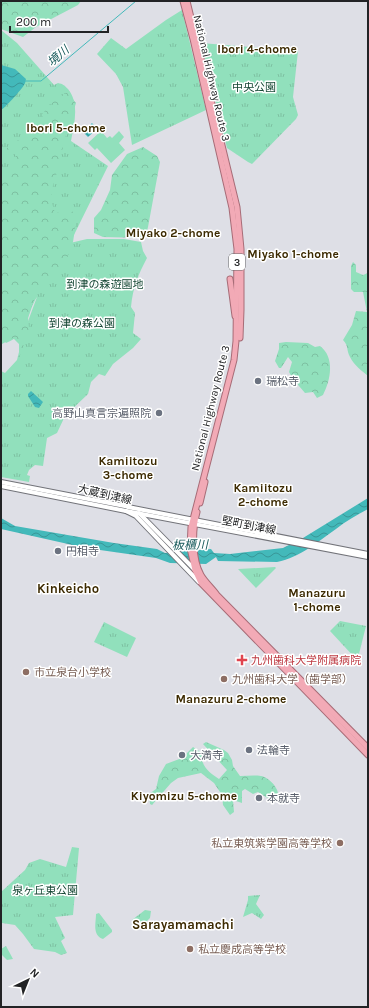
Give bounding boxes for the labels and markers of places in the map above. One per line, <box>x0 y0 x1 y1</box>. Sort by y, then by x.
place label: 瑞松寺 <box>266 375 299 388</box>
marker: 瑞松寺 <box>253 376 263 386</box>
place label: 高野山真言宗遍照院 <box>52 407 151 420</box>
marker: 高野山真言宗遍照院 <box>154 408 164 418</box>
place label: 円相寺 <box>66 545 99 558</box>
marker: 円相寺 <box>53 546 63 556</box>
marker: 九州歯科大学附属病院 <box>236 654 248 666</box>
place label: 九州歯科大学附属病院 <box>251 654 361 667</box>
place label: 市立泉台小学校 <box>34 666 111 679</box>
marker: 市立泉台小学校 <box>21 667 31 677</box>
place label: 九州歯科大学（歯学部） <box>232 673 353 686</box>
marker: 九州歯科大学（歯学部） <box>219 674 229 684</box>
place label: 法輪寺 <box>257 744 290 757</box>
marker: 法輪寺 <box>244 745 254 755</box>
place label: 大満寺 <box>190 749 223 762</box>
marker: 大満寺 <box>177 750 187 760</box>
place label: 本就寺 <box>267 792 300 805</box>
marker: 本就寺 <box>254 793 264 803</box>
place label: 私立東筑紫学園高等学校 <box>211 837 332 850</box>
marker: 私立東筑紫学園高等学校 <box>335 838 345 848</box>
place label: 私立慶成高等学校 <box>198 943 286 956</box>
marker: 私立慶成高等学校 <box>185 944 195 954</box>

